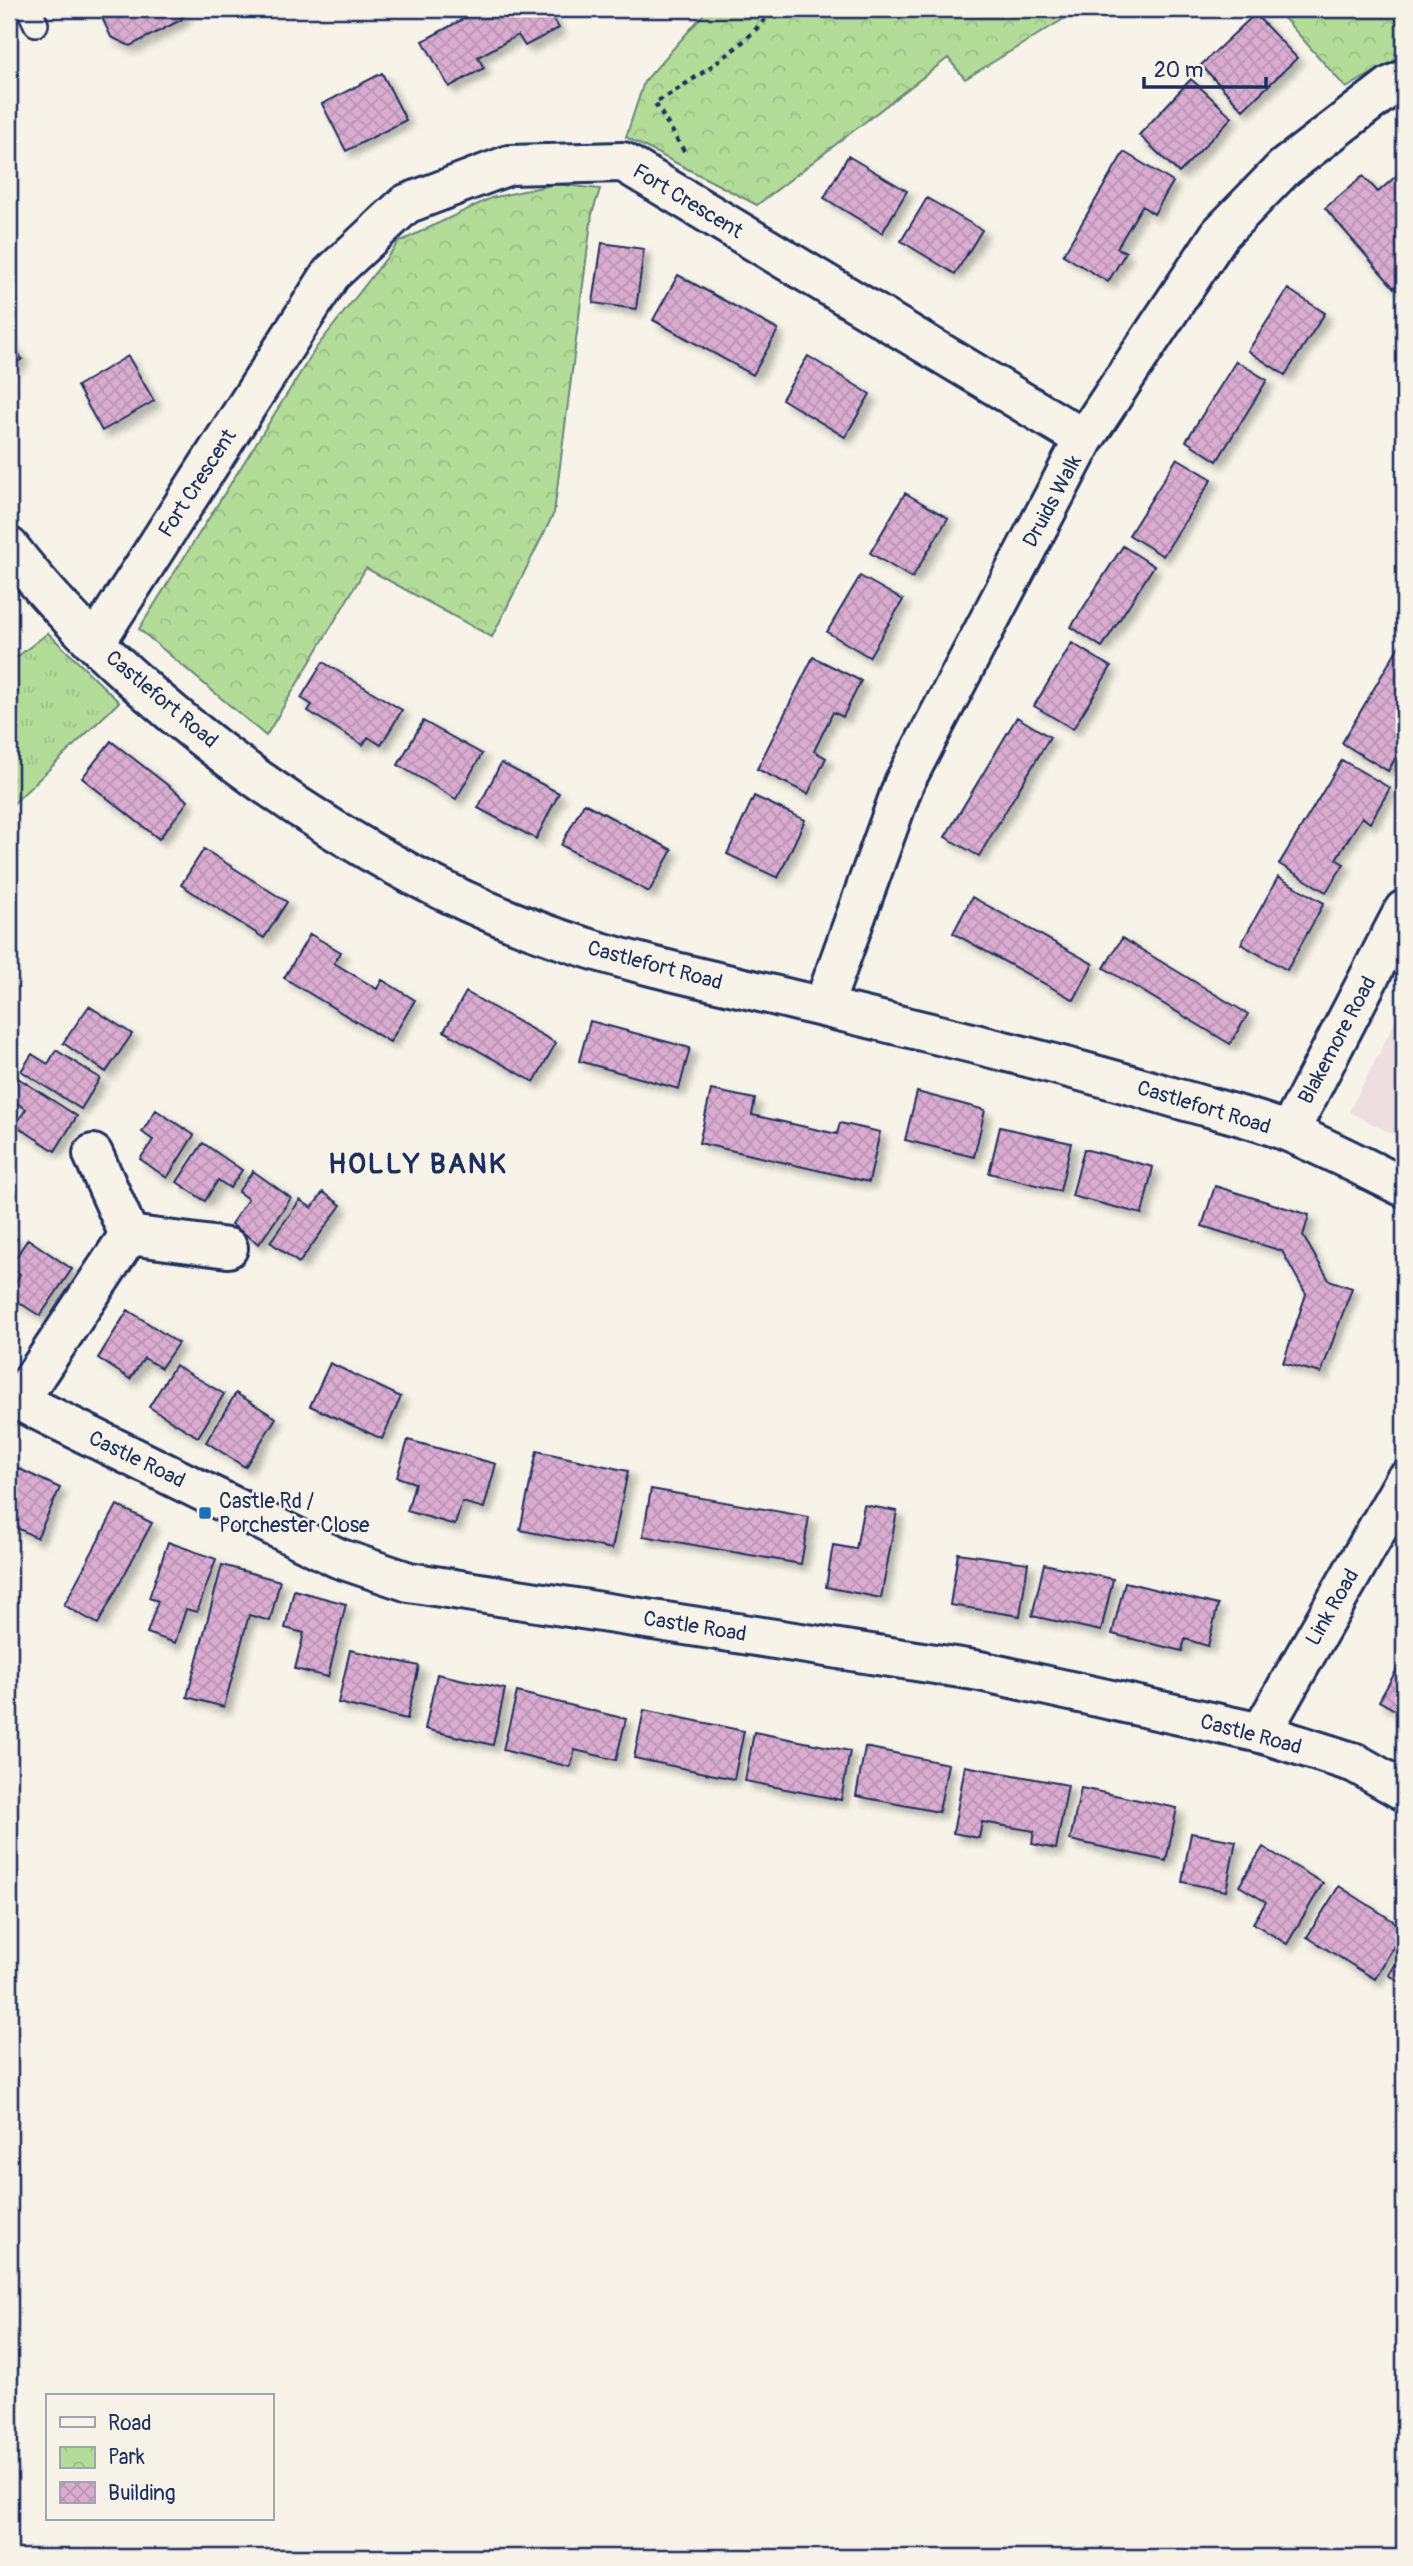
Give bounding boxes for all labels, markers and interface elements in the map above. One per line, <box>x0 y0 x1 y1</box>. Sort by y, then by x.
scale bar <box>1144 46 1266 90</box>
text: 20 m <box>1154 57 1203 84</box>
street label: Fort Crescent <box>628 158 748 245</box>
street label: Fort Crescent <box>152 424 243 543</box>
street label: Druids Walk <box>1017 450 1088 552</box>
street label: Castlefort Road <box>100 645 223 754</box>
street label: Castlefort Road <box>584 935 725 996</box>
street label: Blakemore Road <box>1292 972 1382 1109</box>
street label: Castlefort Road <box>1134 1074 1274 1141</box>
district label: HOLLY BANK <box>328 1147 508 1182</box>
street label: Castle Road <box>84 1425 189 1494</box>
place label: Castle Rd / Porchester Close <box>219 1488 370 1539</box>
marker: Castle Rd / Porchester Close <box>197 1505 213 1521</box>
street label: Link Road <box>1300 1564 1365 1650</box>
street label: Castle Road <box>641 1605 748 1648</box>
street label: Castle Road <box>1197 1708 1305 1761</box>
legend <box>46 2394 273 2520</box>
text: Road <box>108 2410 152 2437</box>
text: Park <box>108 2444 145 2471</box>
text: Building <box>108 2480 175 2507</box>

